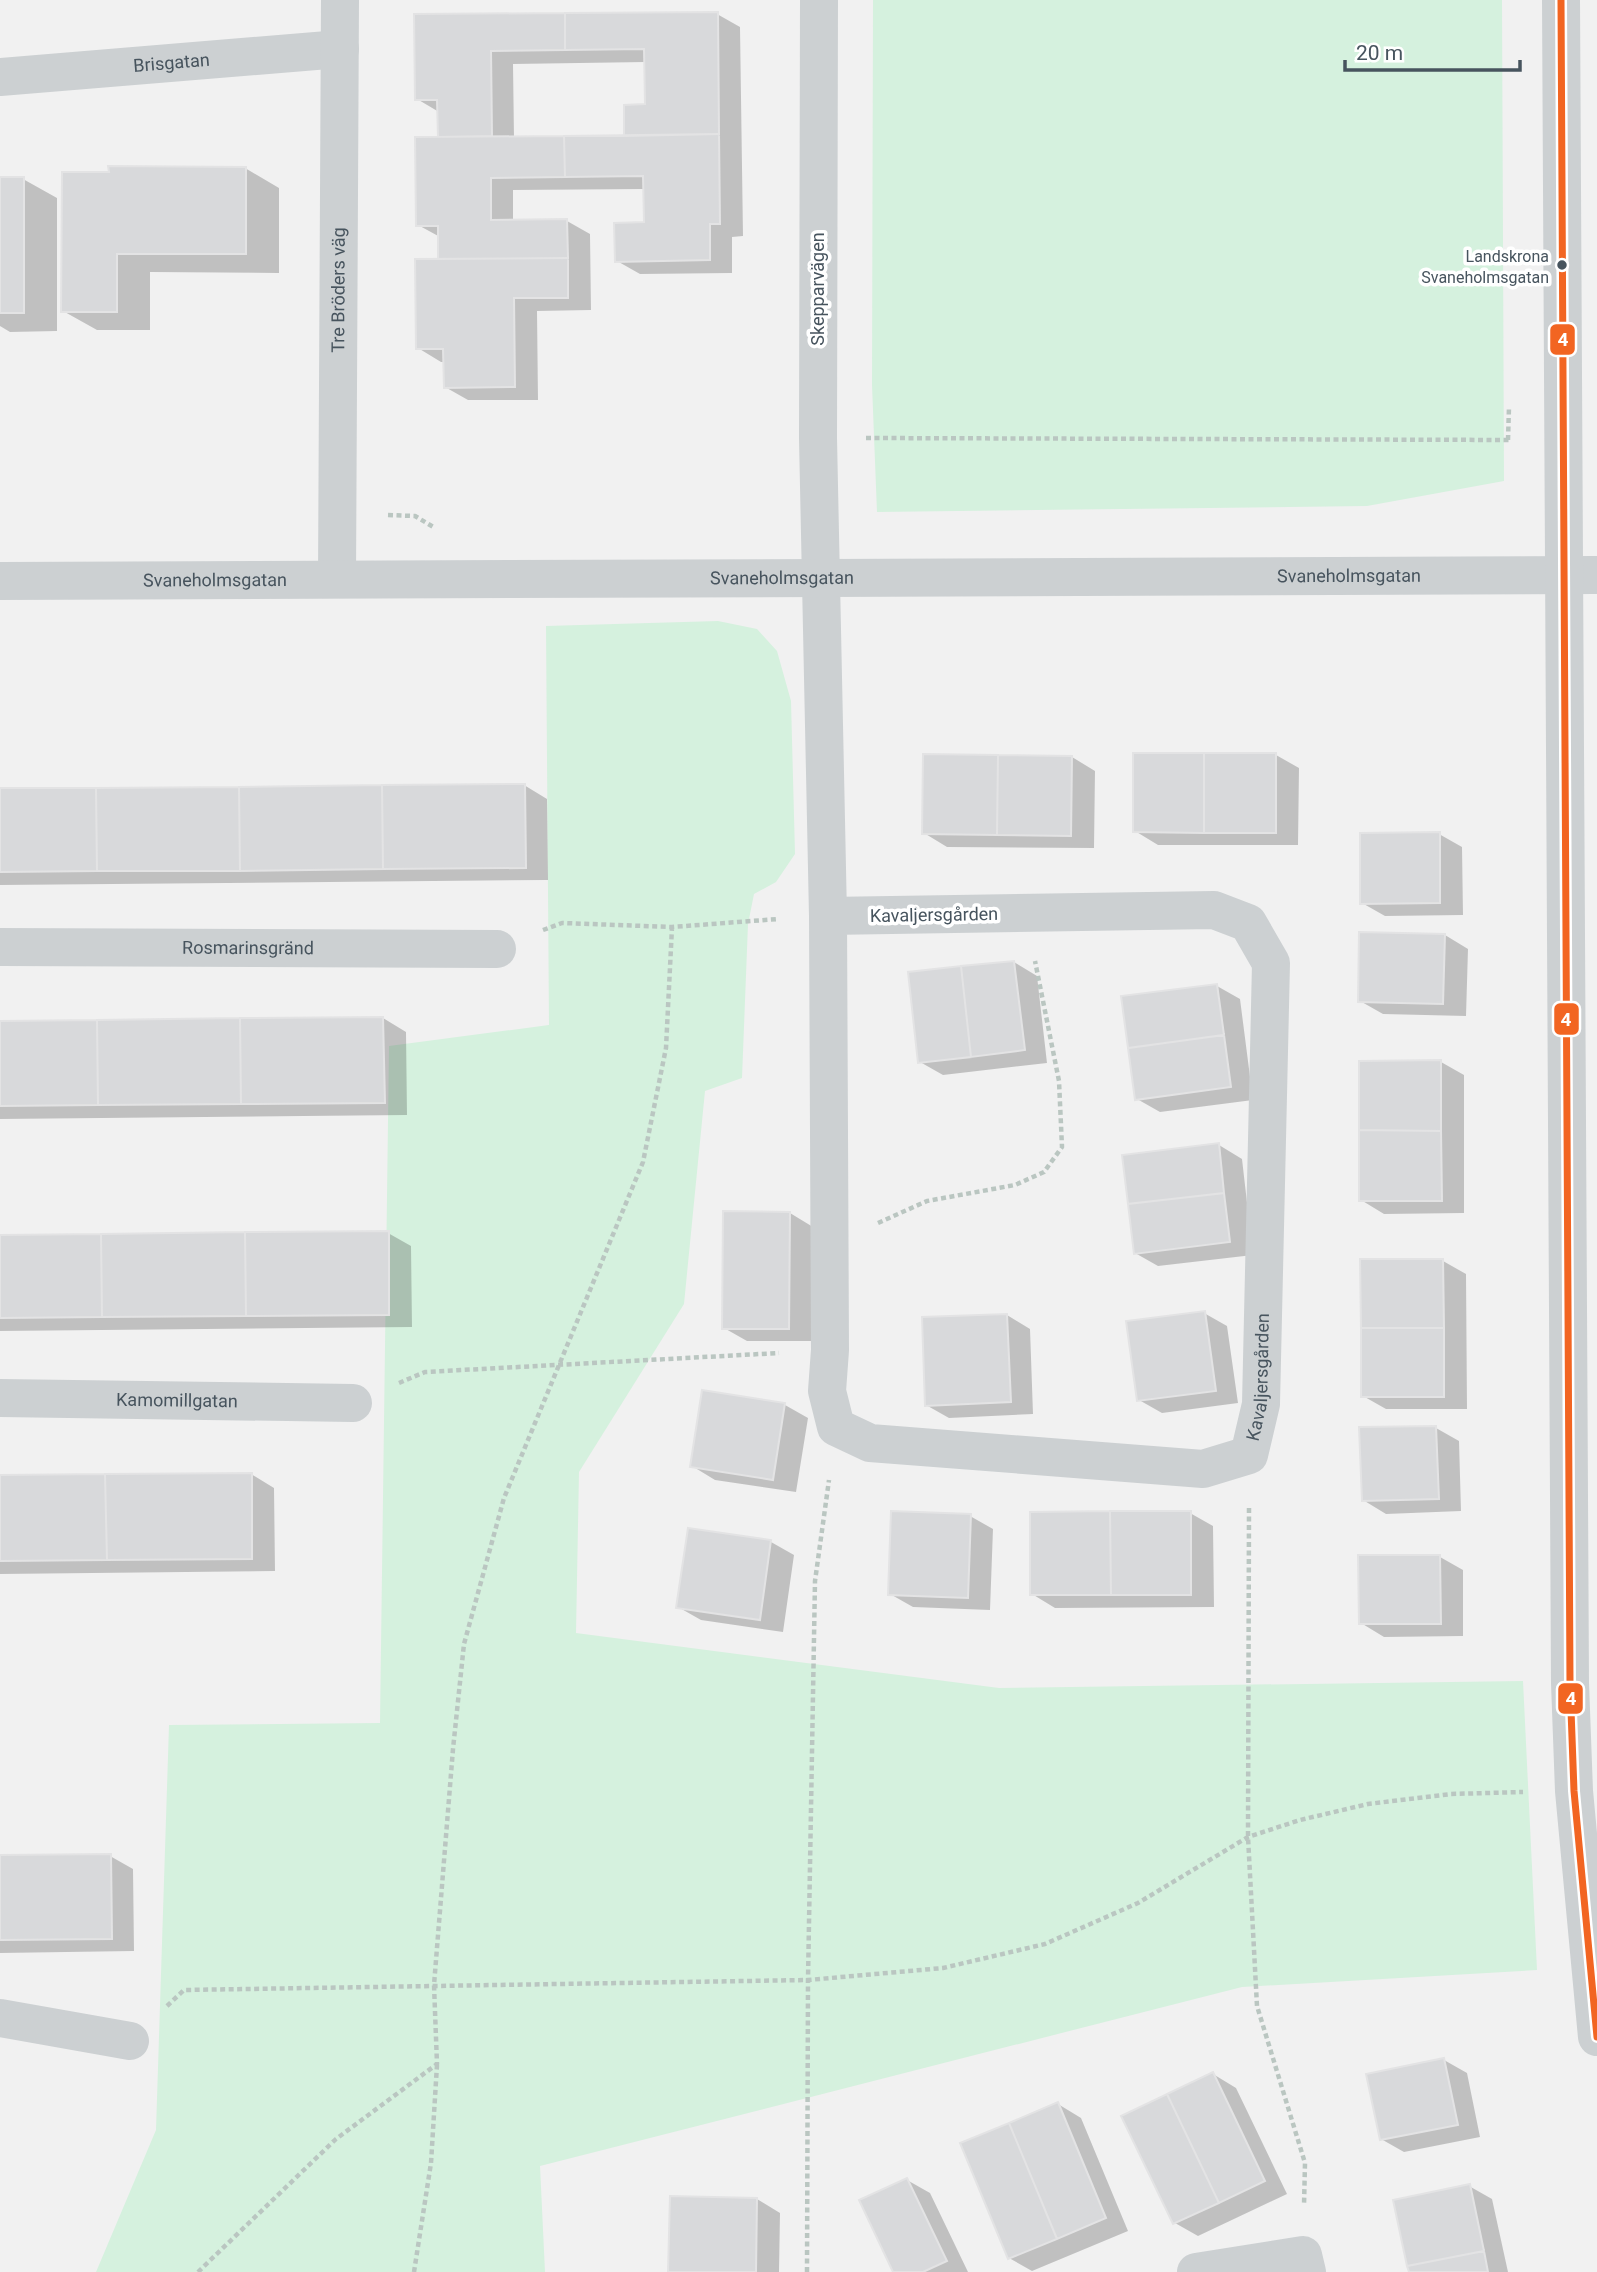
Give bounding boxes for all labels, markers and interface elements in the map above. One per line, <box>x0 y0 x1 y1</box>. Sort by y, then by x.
scale bar <box>1345 28 1520 72</box>
text: 20 m <box>1356 41 1403 65</box>
street label: Brisgatan <box>132 49 210 76</box>
street label: Tre Bröders väg <box>327 227 349 353</box>
street label: Skepparvägen <box>807 232 828 346</box>
place label: Landskrona Svaneholmsgatan <box>1421 247 1549 287</box>
marker: Landskrona Svaneholmsgatan <box>1555 258 1569 272</box>
line badge: 4 <box>1549 323 1576 356</box>
text: 4 <box>1558 328 1569 351</box>
street label: Svaneholmsgatan <box>1277 565 1421 586</box>
street label: Svaneholmsgatan <box>710 567 854 588</box>
street label: Svaneholmsgatan <box>143 569 287 590</box>
street label: Kavaljersgården <box>870 903 998 926</box>
street label: Rosmarinsgränd <box>182 937 314 958</box>
line badge: 4 <box>1553 1002 1580 1036</box>
text: 4 <box>1561 1008 1572 1031</box>
street label: Kavaljersgården <box>1242 1313 1273 1443</box>
street label: Kamomillgatan <box>116 1389 238 1411</box>
line badge: 4 <box>1557 1682 1584 1715</box>
text: 4 <box>1566 1687 1577 1710</box>

